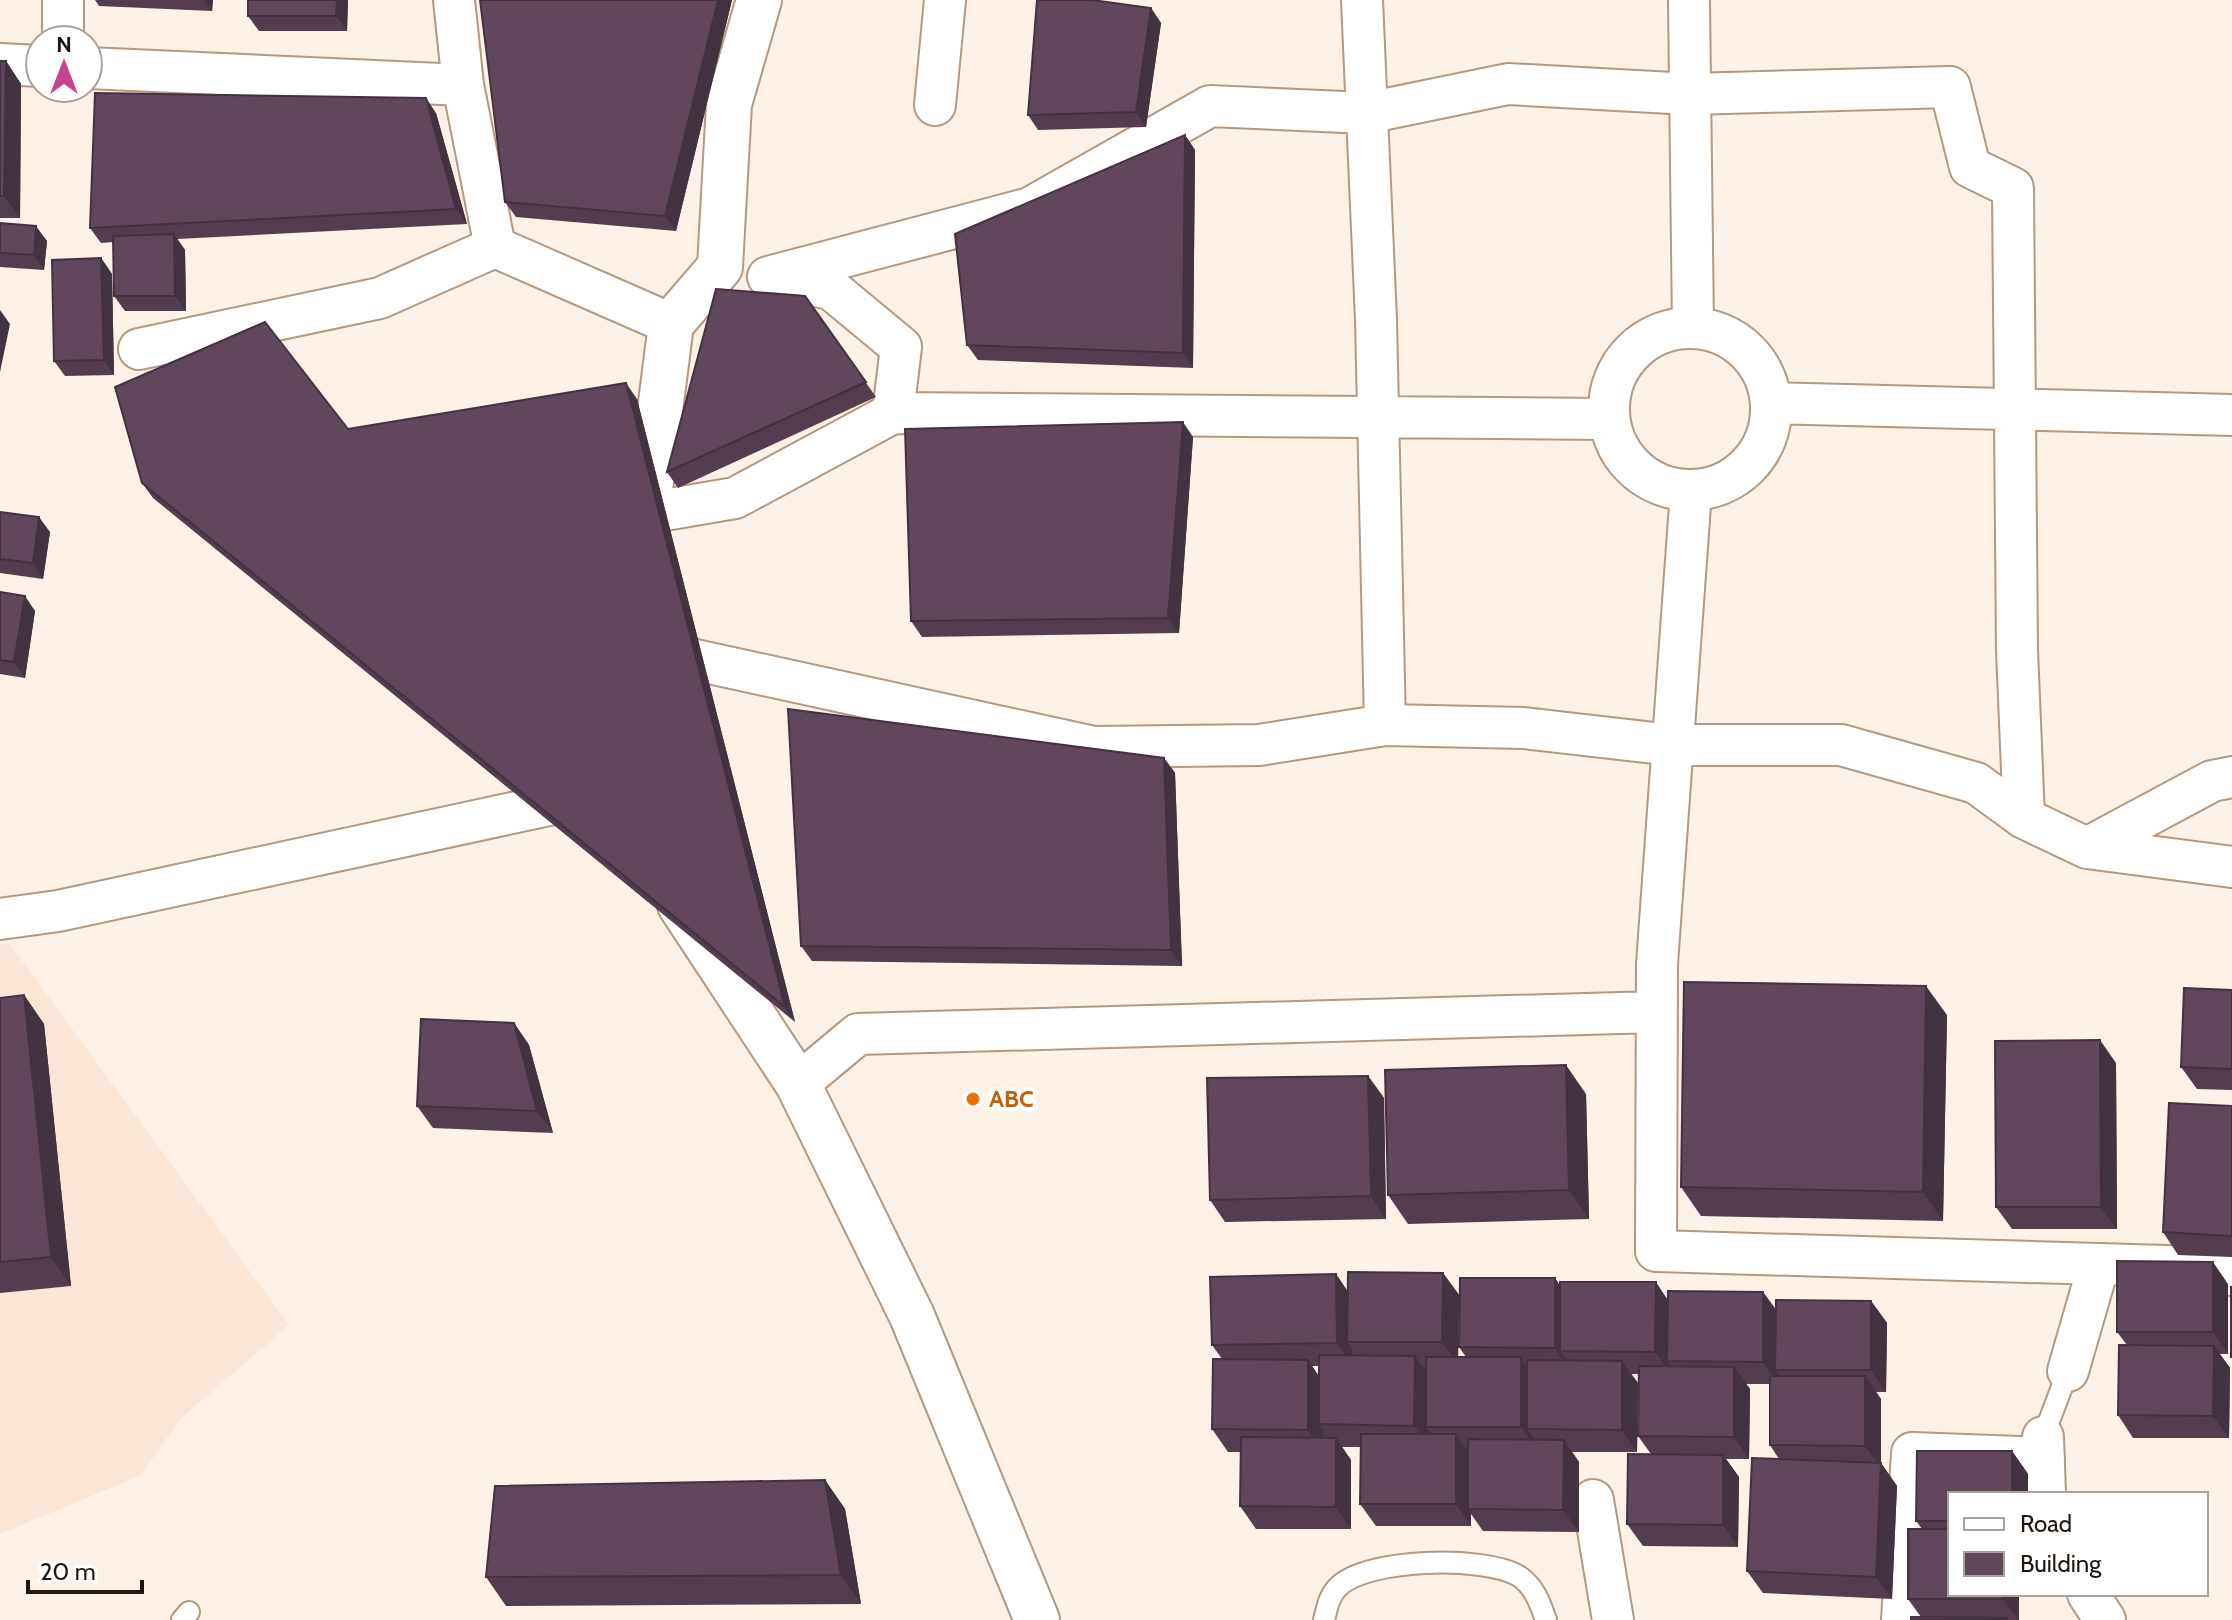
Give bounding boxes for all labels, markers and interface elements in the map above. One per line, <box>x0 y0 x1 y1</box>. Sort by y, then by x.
north arrow <box>24 24 104 104</box>
text: N <box>56 31 72 58</box>
place label: ABC <box>989 1084 1034 1113</box>
marker: ABC <box>964 1090 982 1108</box>
legend <box>1948 1492 2208 1596</box>
text: Road <box>2020 1509 2072 1538</box>
scale bar <box>28 1544 142 1594</box>
text: Building <box>2020 1549 2102 1578</box>
text: 20 m <box>40 1557 96 1586</box>

